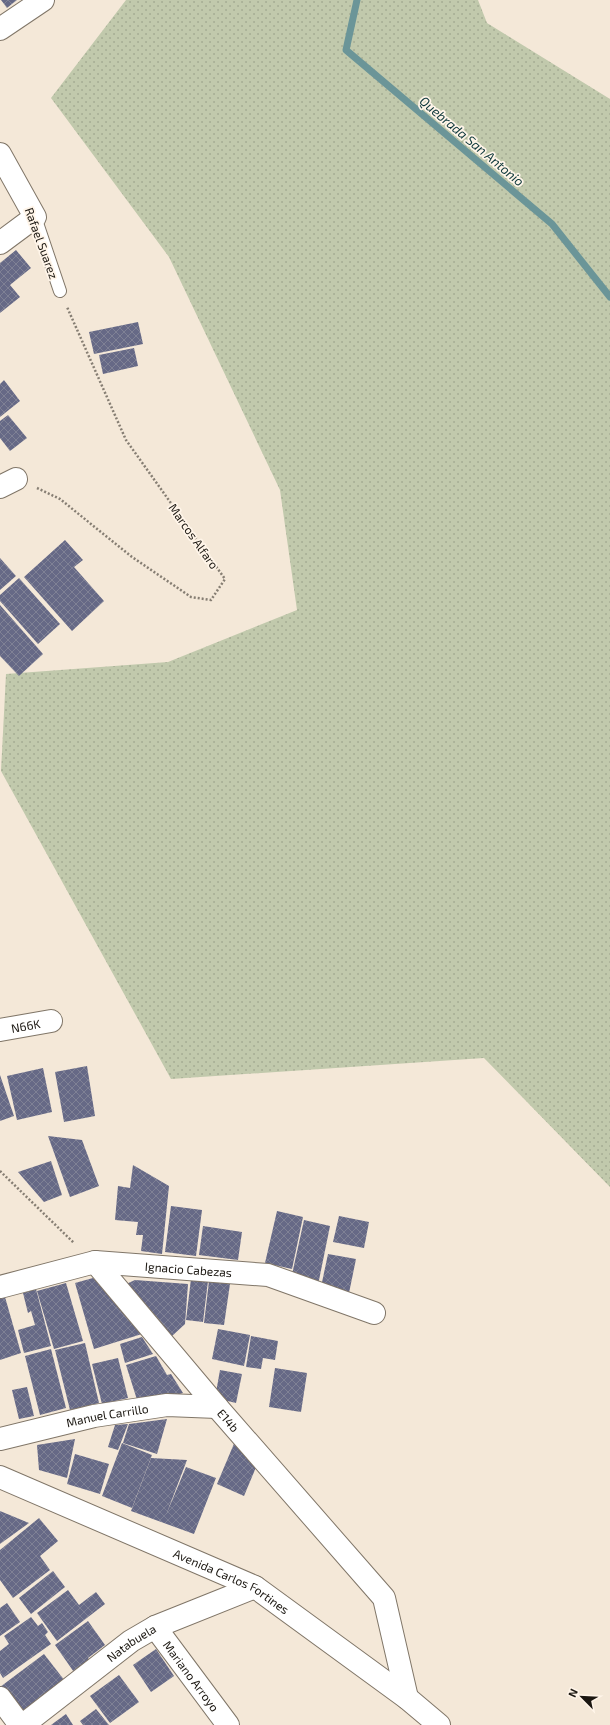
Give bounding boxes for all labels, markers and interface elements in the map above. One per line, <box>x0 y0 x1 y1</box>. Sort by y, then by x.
water label: Quebrada San Antonio <box>417 93 527 189</box>
street label: Rafael Suarez <box>23 205 61 281</box>
street label: Marcos Alfaro <box>166 501 222 571</box>
street label: N66K <box>10 1016 41 1035</box>
street label: Ignacio Cabezas <box>144 1259 233 1279</box>
street label: Manuel Carrillo <box>65 1401 150 1430</box>
street label: E14b <box>215 1406 242 1435</box>
street label: Avenida Carlos Fortines <box>171 1546 292 1617</box>
street label: Natabuela <box>104 1621 158 1664</box>
street label: Mariano Arroyo <box>161 1638 222 1714</box>
north arrow <box>562 1677 602 1717</box>
text: N <box>565 1686 580 1699</box>

